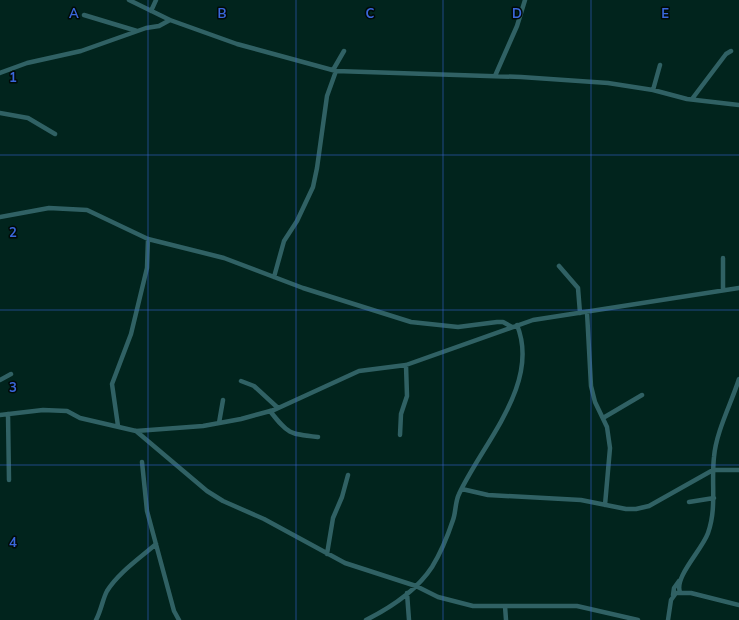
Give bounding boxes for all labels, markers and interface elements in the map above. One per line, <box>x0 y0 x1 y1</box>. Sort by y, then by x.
text: A <box>69 5 79 21</box>
text: B <box>218 5 227 21</box>
text: C <box>366 5 375 21</box>
text: D <box>512 5 522 21</box>
text: E <box>661 5 669 21</box>
text: 1 <box>9 69 17 85</box>
text: 2 <box>9 224 17 240</box>
text: 3 <box>9 379 17 395</box>
text: 4 <box>9 534 17 550</box>

